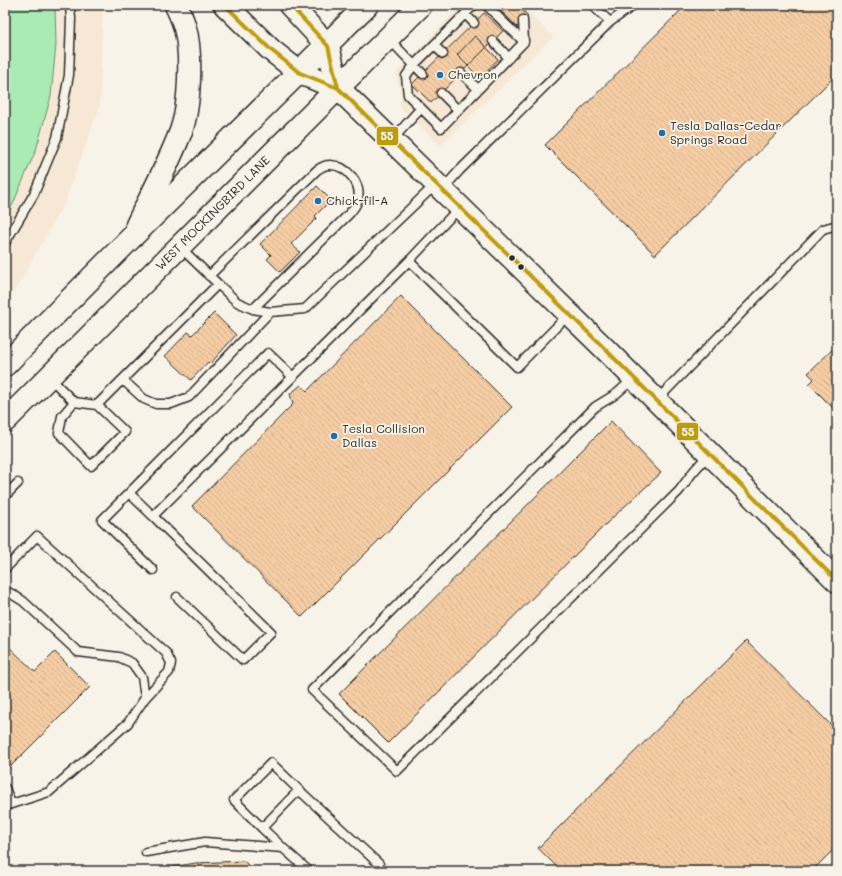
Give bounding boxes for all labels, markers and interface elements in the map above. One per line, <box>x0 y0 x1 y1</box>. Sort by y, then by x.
place label: Chevron <box>448 66 497 82</box>
marker: Chevron <box>435 70 445 80</box>
place label: Tesla Dallas-Cedar Springs Road <box>670 117 782 147</box>
line badge: 55 <box>376 126 399 146</box>
text: 55 <box>381 128 394 143</box>
marker: Tesla Dallas-Cedar Springs Road <box>657 128 667 138</box>
street label: WEST MOCKINGBIRD LANE <box>152 152 273 273</box>
place label: Chick-fil-A <box>326 192 388 208</box>
marker: Chick-fil-A <box>313 196 323 206</box>
unlabelled marker <box>507 253 517 263</box>
unlabelled marker <box>516 262 526 272</box>
place label: Tesla Collision Dallas <box>342 420 425 450</box>
line badge: 55 <box>676 422 699 441</box>
text: 55 <box>682 424 695 439</box>
marker: Tesla Collision Dallas <box>329 431 339 441</box>

